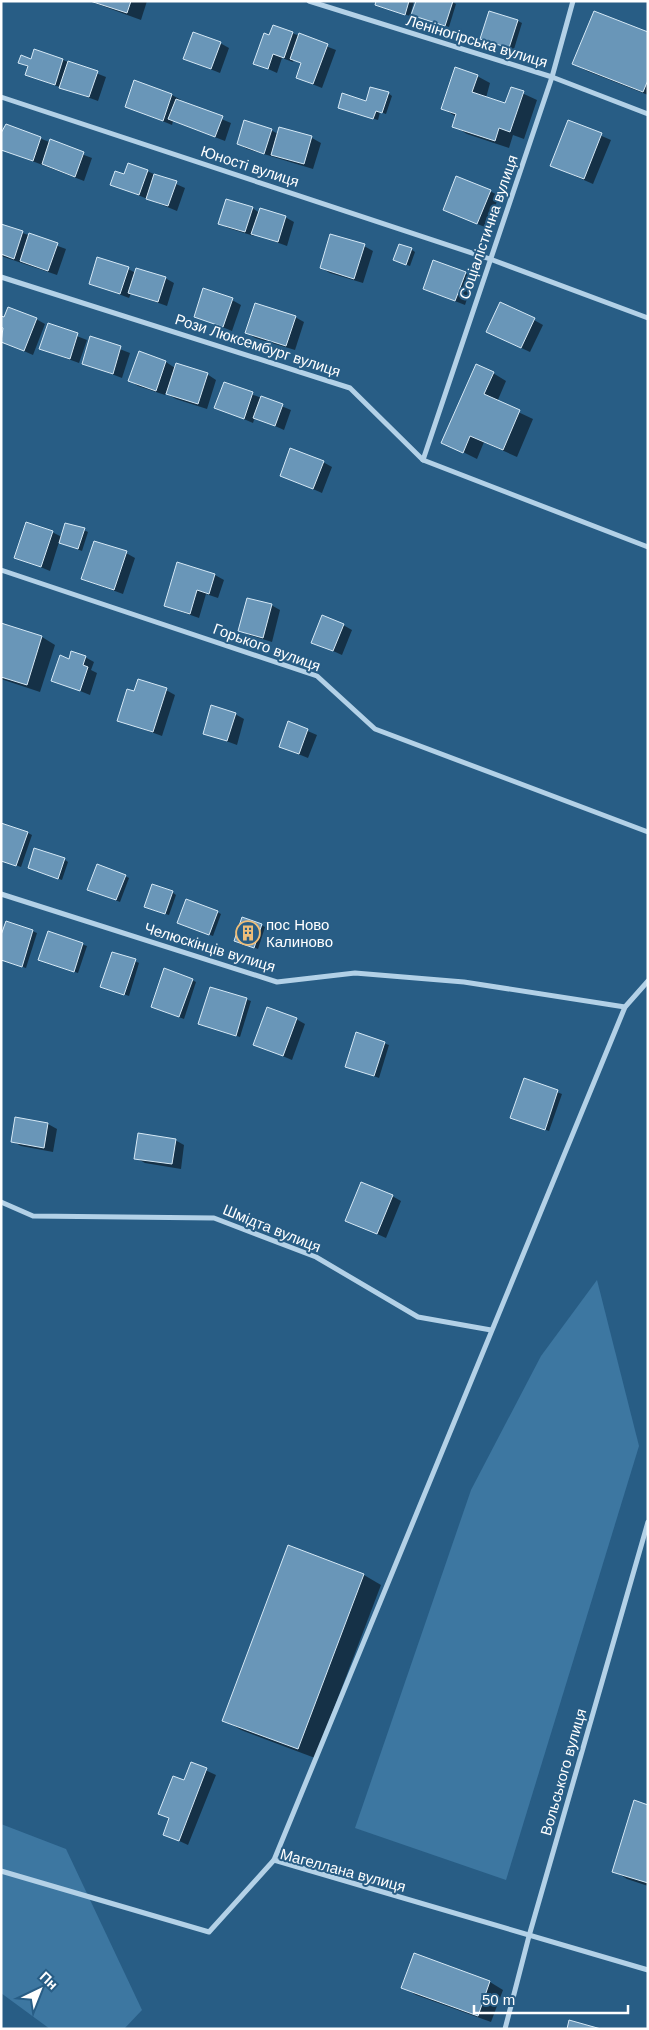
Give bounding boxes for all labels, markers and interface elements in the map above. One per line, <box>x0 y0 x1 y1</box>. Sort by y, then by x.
street label: Леніногірська вулиця <box>404 11 550 71</box>
street label: Юності вулиця <box>199 142 301 190</box>
street label: Соціалістична вулиця <box>455 153 521 301</box>
street label: Рози Люксембург вулиця <box>173 310 343 380</box>
street label: Горького вулиця <box>211 620 323 674</box>
place label: пос Ново Калиново <box>266 916 333 950</box>
street label: Челюскінців вулиця <box>142 919 278 975</box>
building icon: пос Ново Калиново <box>235 920 261 946</box>
street label: Шмідта вулиця <box>221 1201 323 1255</box>
street label: Вольського вулиця <box>537 1707 589 1837</box>
street label: Магеллана вулиця <box>278 1845 408 1895</box>
north arrow <box>15 1965 65 2015</box>
text: Пн <box>37 1968 61 1993</box>
scale bar <box>474 1982 628 2014</box>
text: 50 m <box>482 1991 515 2008</box>

